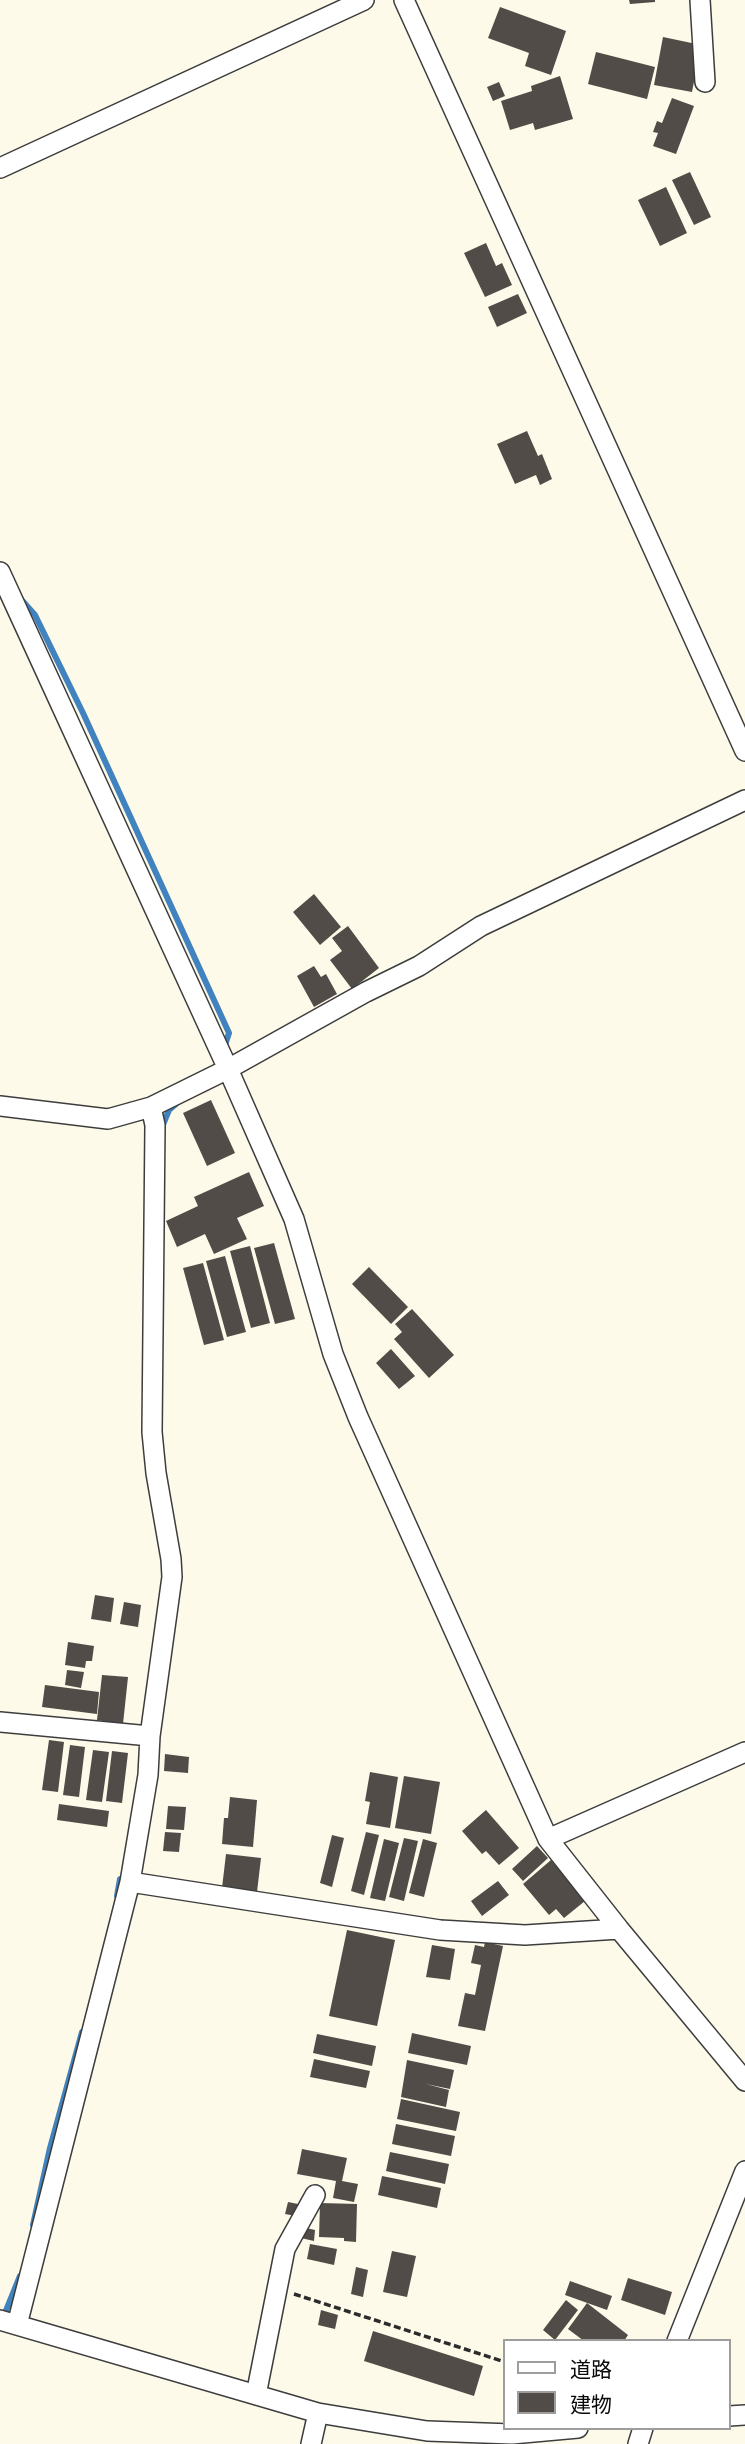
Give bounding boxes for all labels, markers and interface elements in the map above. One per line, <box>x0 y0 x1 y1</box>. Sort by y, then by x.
legend <box>504 2339 731 2430</box>
text: 道路 <box>570 2358 612 2382</box>
text: 建物 <box>570 2393 612 2417</box>

